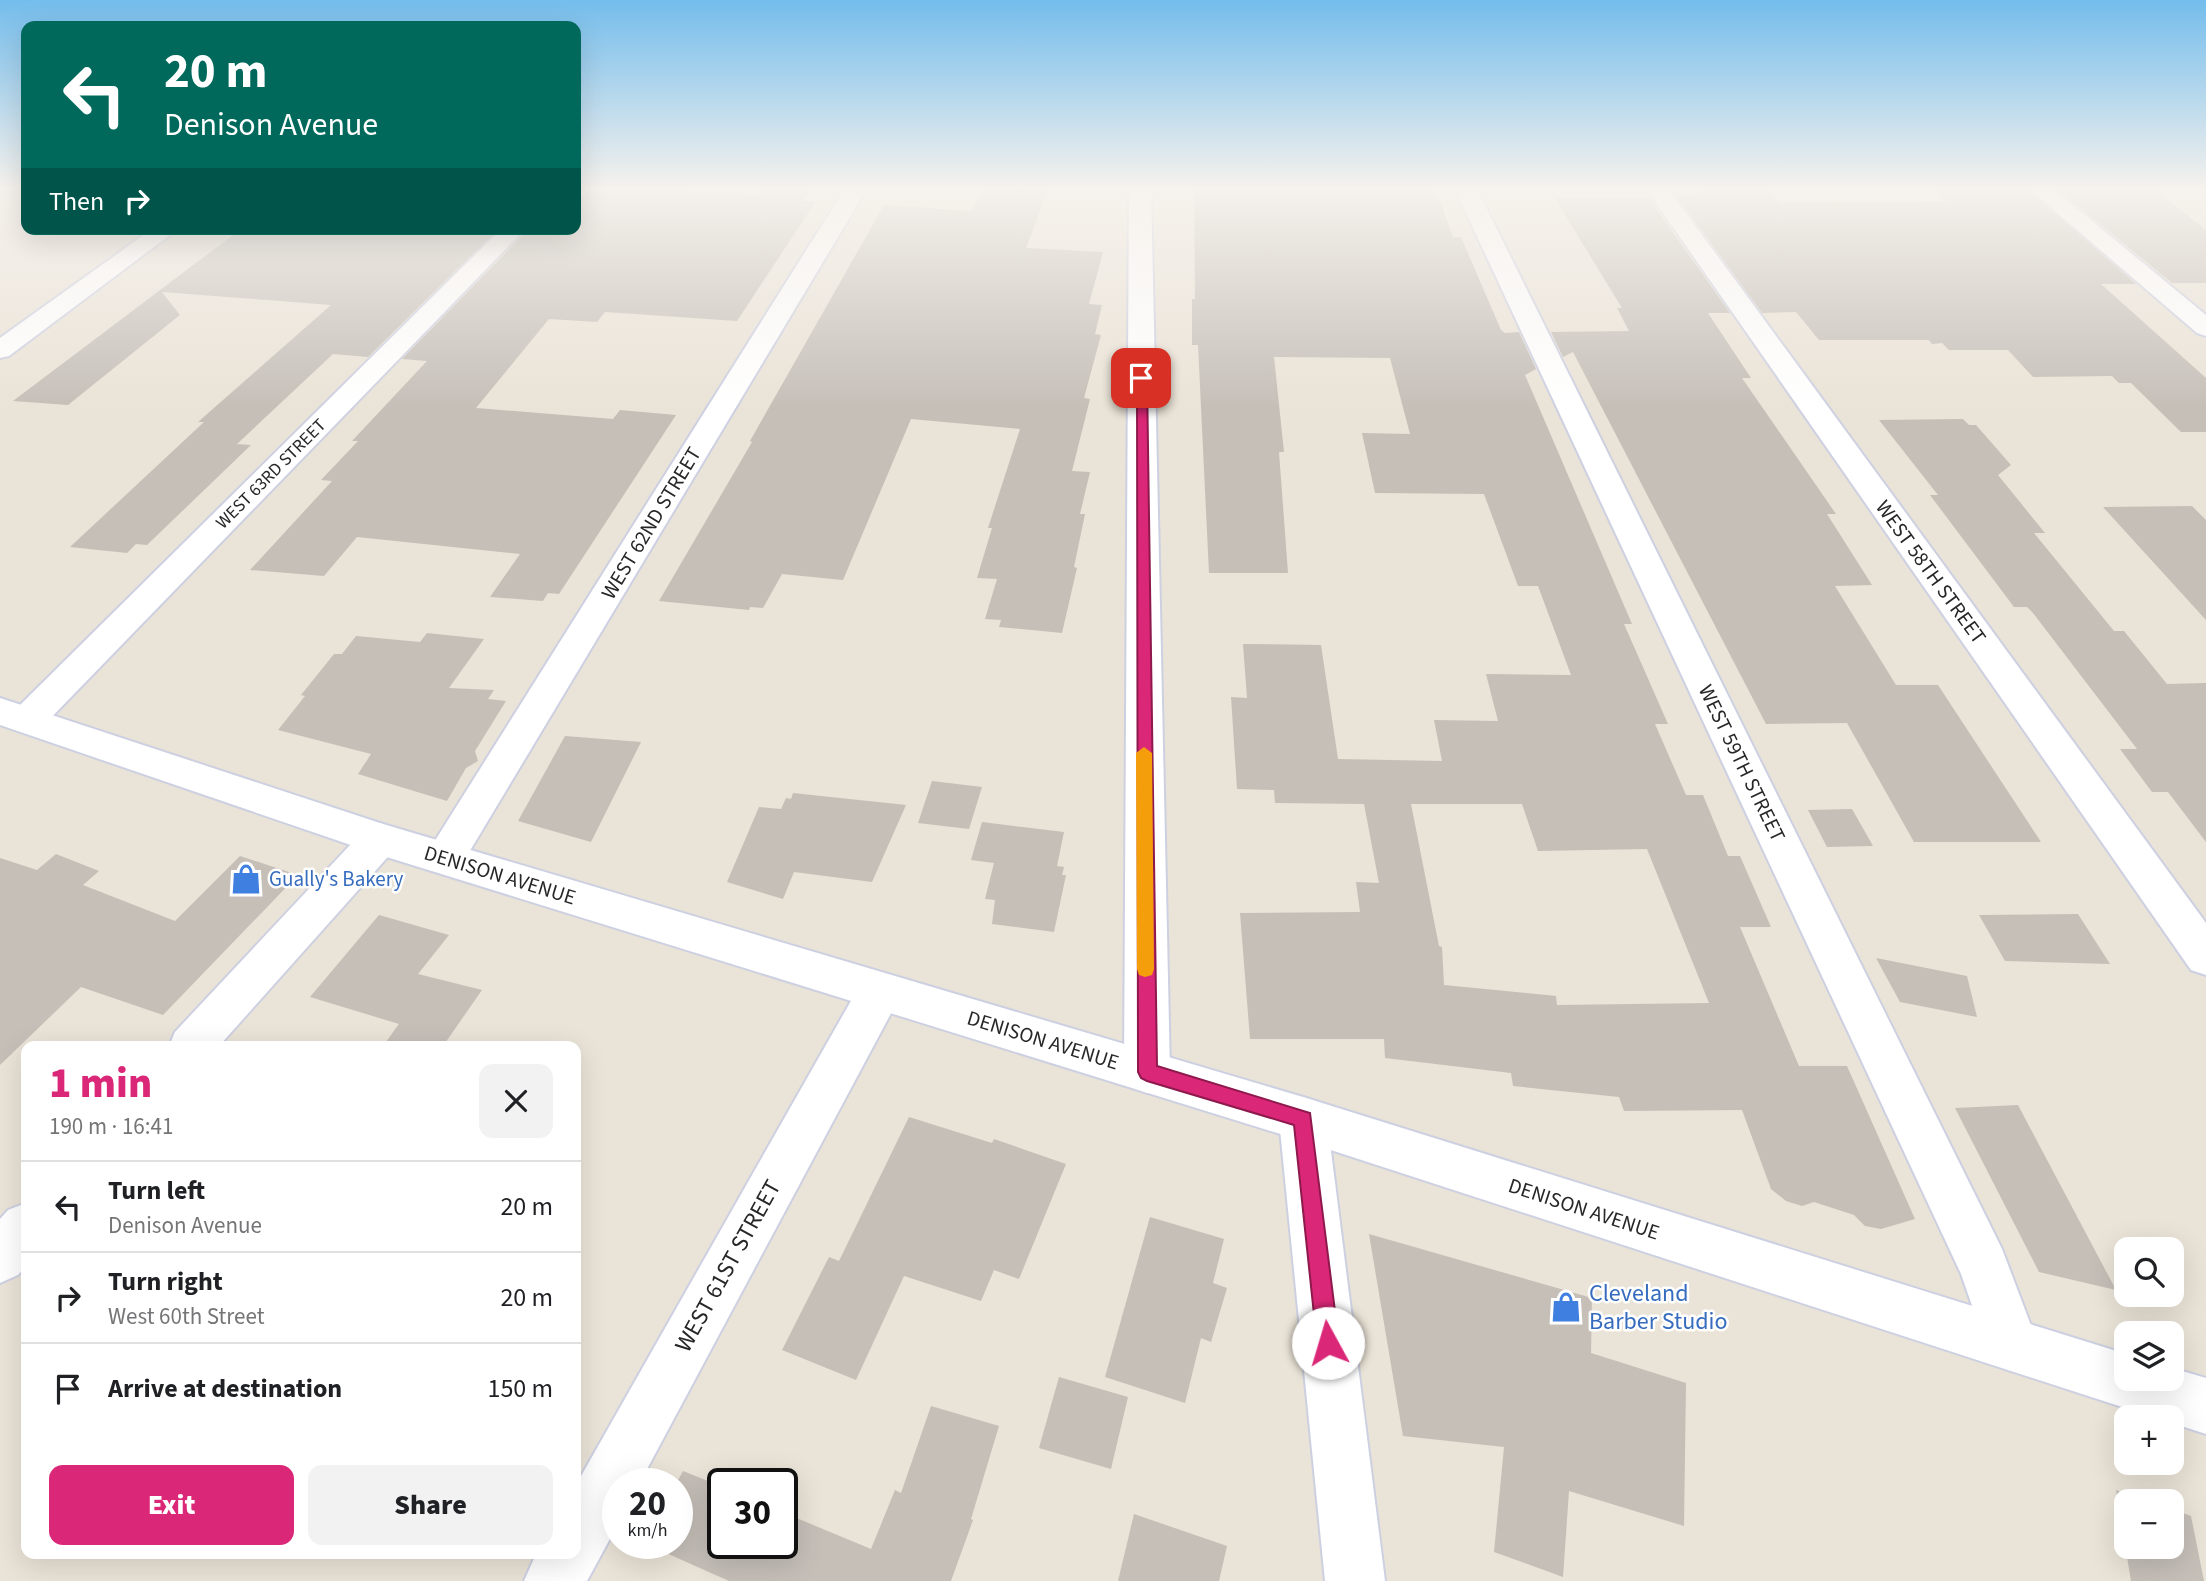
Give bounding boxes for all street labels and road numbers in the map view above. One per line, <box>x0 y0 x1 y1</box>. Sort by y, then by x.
street label: WEST 63RD STREET <box>210 413 332 535</box>
street label: WEST 62ND STREET <box>594 441 708 605</box>
street label: WEST 58TH STREET <box>1869 494 1993 650</box>
street label: WEST 59TH STREET <box>1691 679 1793 847</box>
street label: DENISON AVENUE <box>420 838 580 912</box>
street label: DENISON AVENUE <box>963 1003 1123 1077</box>
street label: DENISON AVENUE <box>1505 1170 1663 1248</box>
street label: WEST 61ST STREET <box>666 1173 790 1359</box>

